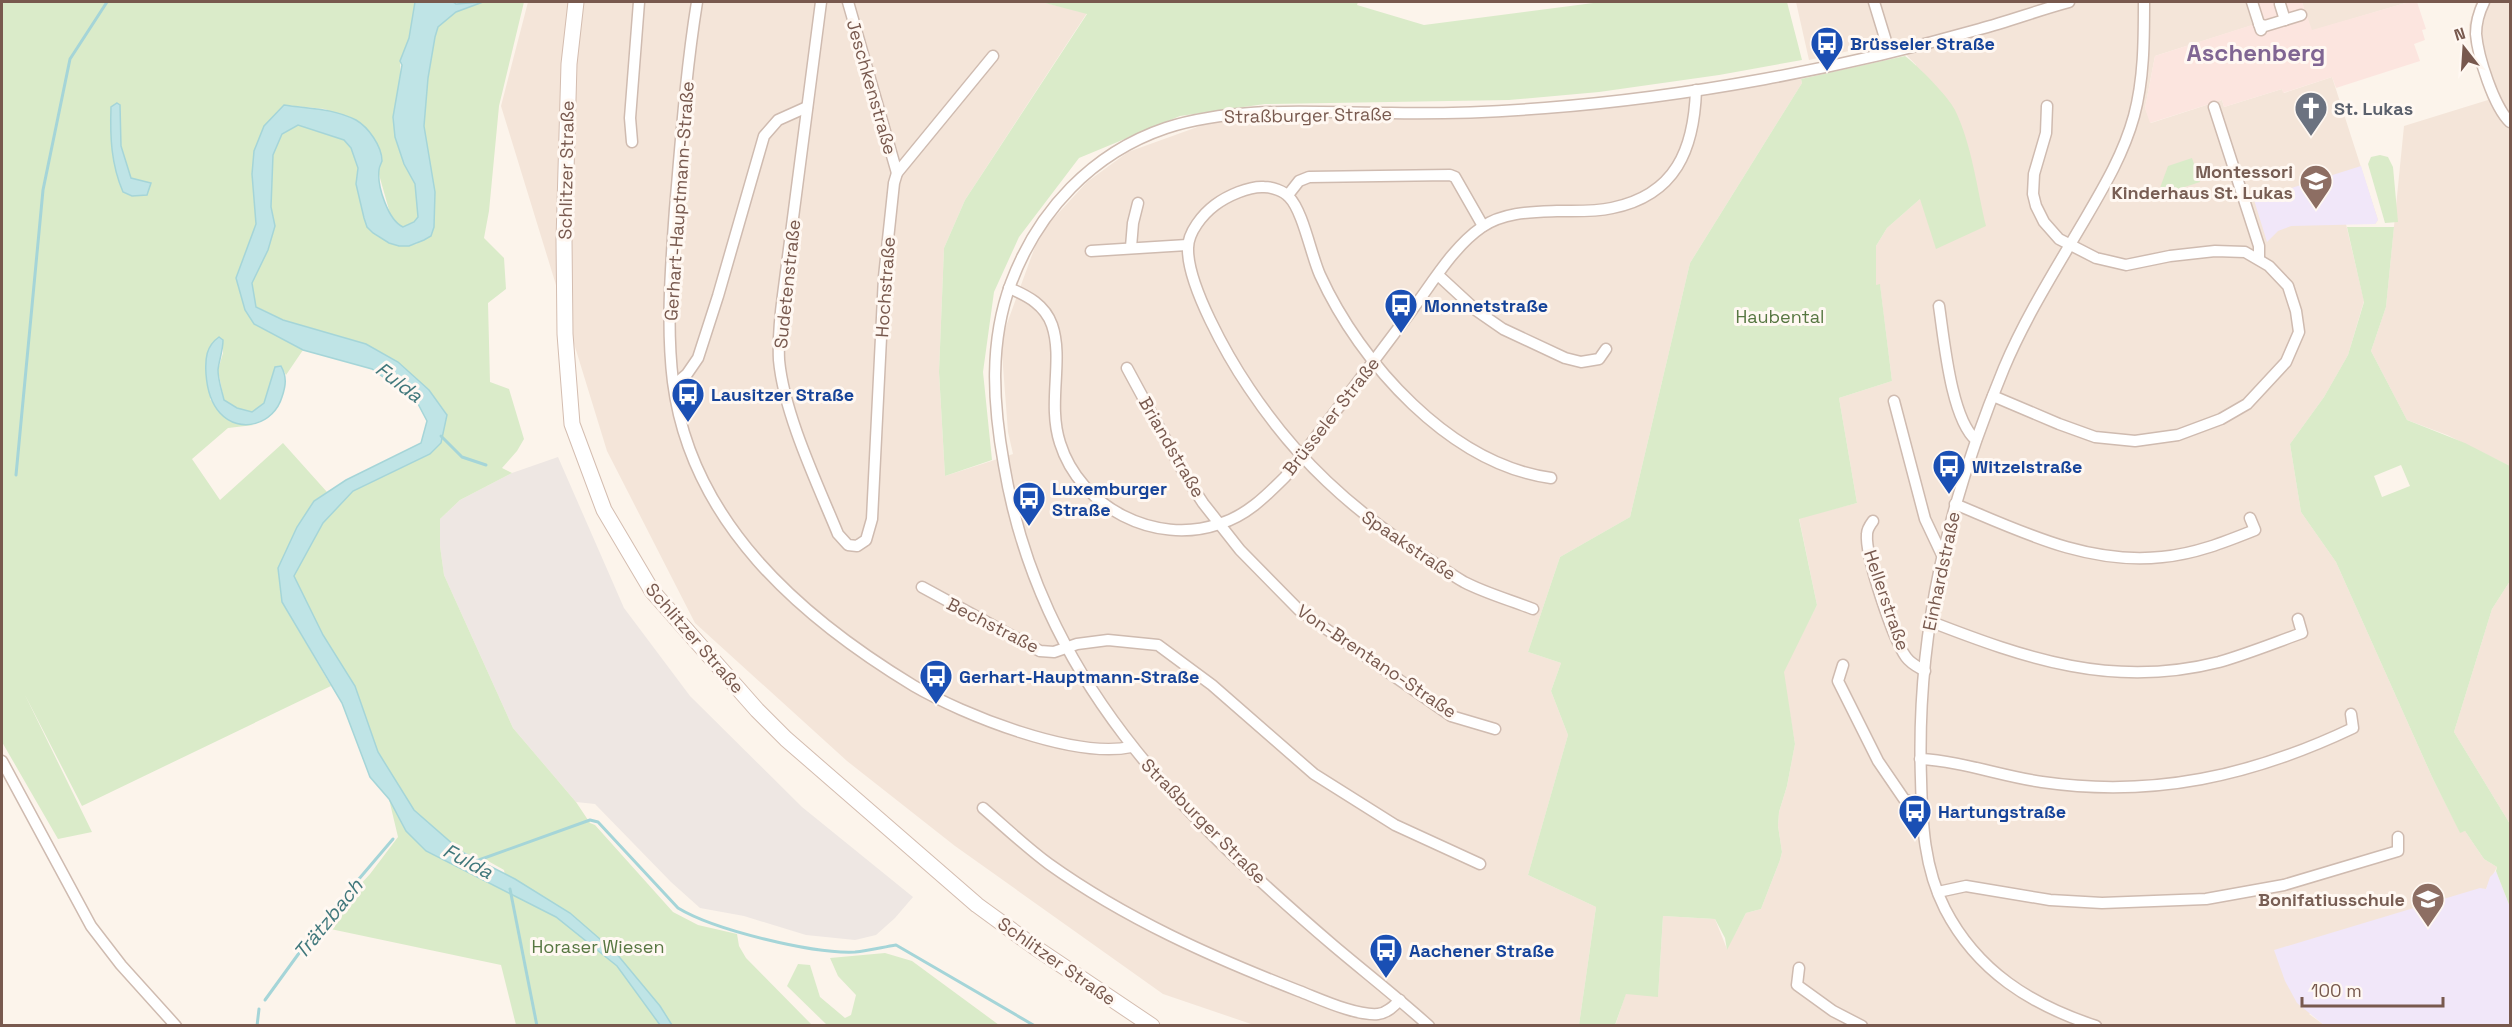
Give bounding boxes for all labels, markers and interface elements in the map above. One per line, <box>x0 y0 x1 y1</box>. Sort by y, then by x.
street label: Jeschkenstraße <box>842 17 902 157</box>
north arrow <box>2434 18 2494 78</box>
text: N <box>2452 23 2468 46</box>
bus stop icon: Brüsseler Straße <box>1809 25 1845 72</box>
place label: Brüsseler Straße <box>1850 32 1995 55</box>
district label: Aschenberg <box>2187 37 2325 68</box>
street label: Gerhart-Hauptmann-Straße <box>659 80 699 322</box>
church icon: St. Lukas <box>2293 90 2329 137</box>
place label: St. Lukas <box>2334 97 2413 120</box>
street label: Schlitzer Straße <box>553 100 579 240</box>
street label: Straßburger Straße <box>1224 102 1392 128</box>
place label: Montessori Kinderhaus St. Lukas <box>2111 160 2293 204</box>
school or university icon: Montessori Kinderhaus St. Lukas <box>2298 163 2334 210</box>
street label: Sudetenstraße <box>769 218 805 350</box>
street label: Hochstraße <box>870 236 900 338</box>
bus stop icon: Monnetstraße <box>1383 287 1419 334</box>
place label: Monnetstraße <box>1424 294 1548 317</box>
park label: Haubental <box>1736 305 1824 328</box>
street label: Brüsseler Straße <box>1278 352 1384 480</box>
water label: Fulda <box>370 356 428 408</box>
bus stop icon: Lausitzer Straße <box>670 376 706 423</box>
place label: Lausitzer Straße <box>711 383 854 406</box>
street label: Briandstraße <box>1134 393 1210 501</box>
bus stop icon: Witzelstraße <box>1931 448 1967 495</box>
place label: Witzelstraße <box>1972 455 2082 478</box>
place label: Luxemburger Straße <box>1052 477 1167 521</box>
bus stop icon: Luxemburger Straße <box>1011 480 1047 527</box>
street label: Spaakstraße <box>1357 505 1461 585</box>
street label: Einhardstraße <box>1917 509 1965 633</box>
street label: Hellerstraße <box>1859 547 1915 653</box>
street label: Schlitzer Straße <box>641 578 749 698</box>
street label: Bechstraße <box>943 592 1043 658</box>
street label: Von-Brentano-Straße <box>1293 599 1461 723</box>
bus stop icon: Gerhart-Hauptmann-Straße <box>918 658 954 705</box>
place label: Gerhart-Hauptmann-Straße <box>959 665 1199 688</box>
street label: Straßburger Straße <box>1136 753 1272 889</box>
bus stop icon: Hartungstraße <box>1897 793 1933 840</box>
place label: Hartungstraße <box>1938 800 2066 823</box>
water label: Fulda <box>439 837 498 885</box>
water label: Trätzbach <box>288 873 369 965</box>
school or university icon: Bonifatiusschule <box>2410 881 2446 928</box>
place label: Bonifatiusschule <box>2258 888 2405 911</box>
street label: Schlitzer Straße <box>993 912 1121 1010</box>
bus stop icon: Aachener Straße <box>1368 932 1404 979</box>
park label: Horaser Wiesen <box>531 935 665 958</box>
place label: Aachener Straße <box>1409 939 1554 962</box>
scale bar <box>2302 970 2443 1008</box>
text: 100 m <box>2311 979 2362 1002</box>

